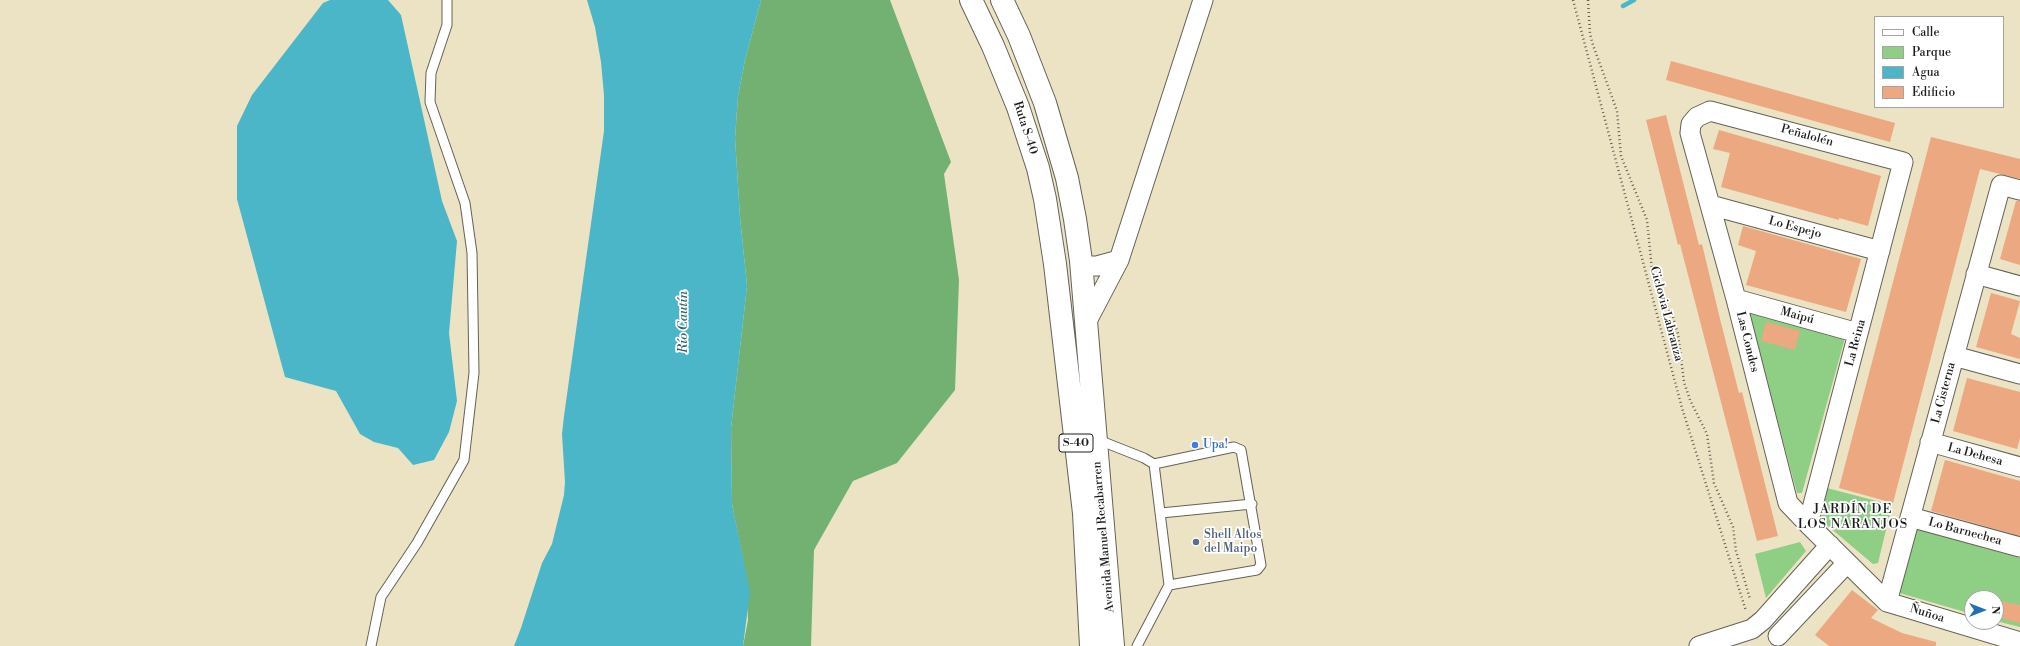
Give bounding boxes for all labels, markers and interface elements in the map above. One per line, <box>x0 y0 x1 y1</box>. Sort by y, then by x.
legend <box>1874 16 2004 108</box>
text: Calle <box>1912 25 1939 40</box>
text: Parque <box>1912 45 1951 60</box>
text: Agua <box>1912 65 1940 80</box>
text: Edificio <box>1912 85 1955 100</box>
street label: Ruta S-40 <box>1010 100 1040 156</box>
street label: Peñalolén <box>1779 122 1835 150</box>
street label: Lo Espejo <box>1767 214 1823 242</box>
street label: Ciclovia Labranza <box>1646 265 1686 363</box>
water label: Río Cautín <box>676 291 692 353</box>
street label: Maipú <box>1779 305 1815 327</box>
street label: Las Condes <box>1733 310 1761 374</box>
street label: La Reina <box>1843 318 1869 368</box>
street label: La Cisterna <box>1929 361 1959 425</box>
road number: S-40 <box>1059 434 1093 452</box>
place label: Upa! <box>1203 438 1228 452</box>
marker: Upa! <box>1190 440 1200 450</box>
street label: La Dehesa <box>1946 441 2004 469</box>
street label: Avenida Manuel Recabarren <box>1090 461 1118 613</box>
district label: JARDÍN DE LOS NARANJOS <box>1798 502 1908 533</box>
street label: Lo Barnechea <box>1927 515 2003 549</box>
place label: Shell Altos del Maipo <box>1204 528 1262 556</box>
marker: Shell Altos del Maipo <box>1191 537 1201 547</box>
north arrow <box>1964 590 2004 630</box>
street label: Ñuñoa <box>1908 602 1946 626</box>
text: N <box>1988 606 2002 614</box>

